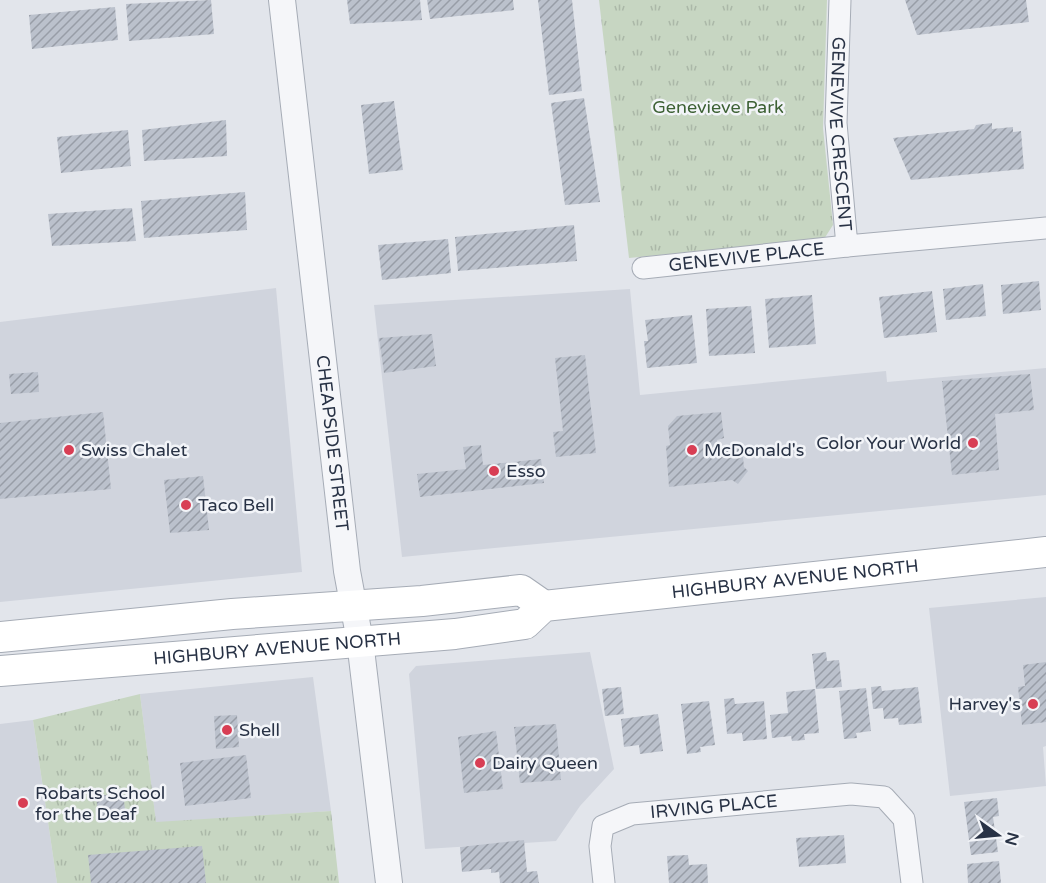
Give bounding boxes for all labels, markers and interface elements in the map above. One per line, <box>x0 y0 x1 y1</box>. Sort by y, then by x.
street label: GENEVIVE CRESCENT <box>825 36 857 232</box>
park label: Genevieve Park <box>652 96 784 118</box>
street label: GENEVIVE PLACE <box>667 238 825 276</box>
street label: CHEAPSIDE STREET <box>311 354 353 532</box>
place label: Color Your World <box>816 432 961 454</box>
marker: Color Your World <box>966 436 980 450</box>
place label: Swiss Chalet <box>81 439 187 461</box>
place label: McDonald's <box>704 439 804 461</box>
marker: Swiss Chalet <box>62 443 76 457</box>
marker: McDonald's <box>685 443 699 457</box>
place label: Esso <box>506 460 546 482</box>
marker: Esso <box>487 464 501 478</box>
place label: Taco Bell <box>198 494 274 516</box>
marker: Taco Bell <box>179 498 193 512</box>
street label: HIGHBURY AVENUE NORTH <box>670 555 920 603</box>
street label: HIGHBURY AVENUE NORTH <box>152 627 402 670</box>
place label: Harvey's <box>949 693 1021 715</box>
marker: Harvey's <box>1026 697 1040 711</box>
place label: Shell <box>239 719 280 741</box>
marker: Shell <box>220 723 234 737</box>
place label: Dairy Queen <box>492 752 598 774</box>
marker: Dairy Queen <box>473 756 487 770</box>
place label: Robarts School for the Deaf <box>35 782 165 825</box>
street label: IRVING PLACE <box>649 790 778 823</box>
marker: Robarts School for the Deaf <box>16 796 30 810</box>
north arrow <box>968 805 1028 865</box>
text: N <box>1000 830 1023 847</box>

